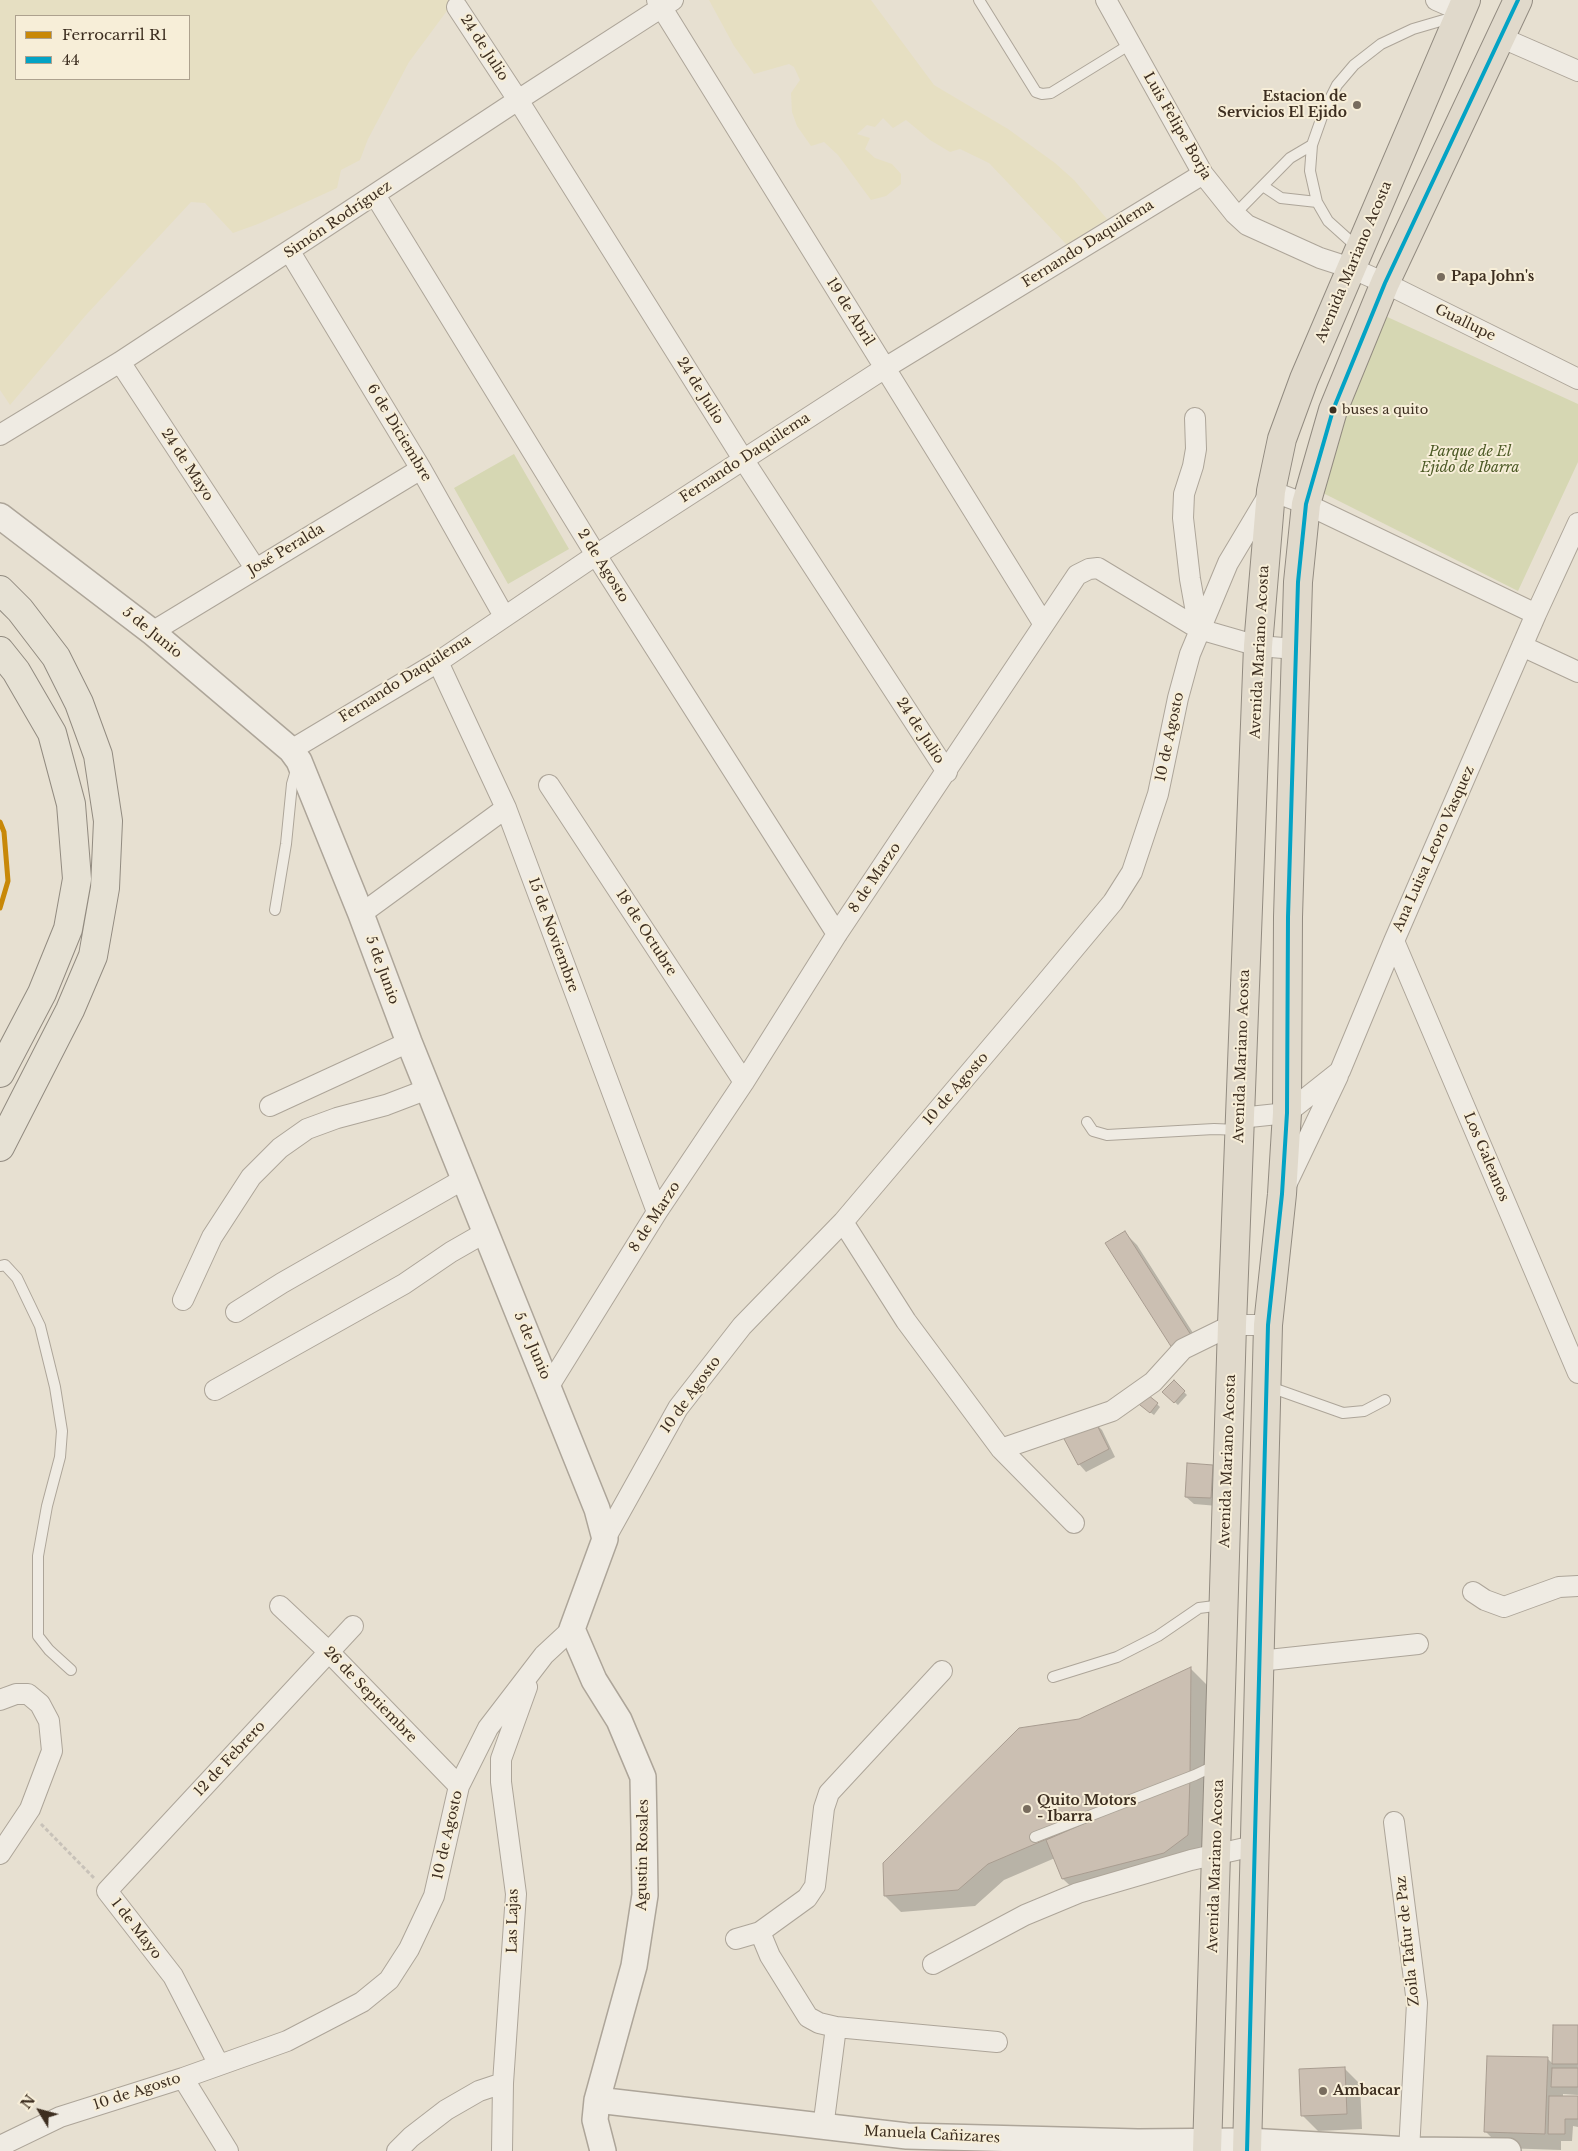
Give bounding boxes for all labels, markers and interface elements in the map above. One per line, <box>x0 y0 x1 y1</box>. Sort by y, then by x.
street label: 24 de Julio <box>456 12 512 84</box>
legend <box>15 15 190 80</box>
text: Ferrocarril R1 <box>62 25 167 44</box>
text: 44 <box>62 50 80 69</box>
street label: Luis Felipe Borja <box>1139 69 1215 183</box>
place label: Estacion de Servicios El Ejido <box>1218 89 1347 121</box>
marker: Estacion de Servicios El Ejido <box>1351 99 1363 111</box>
street label: Simón Rodríguez <box>281 178 395 262</box>
street label: Avenida Mariano Acosta <box>1312 179 1396 345</box>
street label: Fernando Daquilema <box>1019 197 1157 291</box>
place label: Papa John's <box>1451 269 1534 285</box>
marker: Papa John's <box>1435 271 1447 283</box>
street label: 19 de Abril <box>823 275 877 349</box>
street label: Guallupe <box>1432 301 1498 345</box>
street label: 24 de Julio <box>673 355 727 427</box>
street label: 6 de Diciembre <box>363 381 435 485</box>
place label: buses a quito <box>1342 402 1428 418</box>
marker: buses a quito <box>1328 405 1338 415</box>
street label: Fernando Daquilema <box>677 410 813 506</box>
street label: 24 de Mayo <box>157 426 217 504</box>
park label: Parque de El Ejido de Ibarra <box>1420 444 1520 477</box>
street label: José Peralda <box>245 521 327 579</box>
street label: 2 de Agosto <box>574 526 632 606</box>
street label: Avenida Mariano Acosta <box>1247 565 1273 739</box>
street label: 5 de Junio <box>119 604 185 662</box>
street label: Fernando Daquilema <box>336 632 474 726</box>
street label: 10 de Agosto <box>1152 691 1188 783</box>
street label: 24 de Julio <box>892 695 948 767</box>
street label: Ana Luisa Leoro Vasquez <box>1390 763 1478 935</box>
street label: 8 de Marzo <box>845 840 905 916</box>
street label: 15 de Noviembre <box>524 875 582 995</box>
street label: 18 de Octubre <box>612 887 680 979</box>
street label: 5 de Junio <box>362 933 402 1007</box>
street label: Avenida Mariano Acosta <box>1231 969 1253 1143</box>
street label: 10 de Agosto <box>920 1049 992 1129</box>
street label: Los Galeanos <box>1460 1110 1512 1204</box>
street label: 8 de Marzo <box>626 1179 684 1255</box>
street label: 5 de Junio <box>510 1310 554 1382</box>
street label: 10 de Agosto <box>658 1353 724 1437</box>
street label: Avenida Mariano Acosta <box>1217 1374 1239 1548</box>
street label: 26 de Septiembre <box>320 1644 420 1746</box>
street label: 12 de Febrero <box>191 1718 269 1800</box>
street label: Avenida Mariano Acosta <box>1205 1779 1227 1953</box>
street label: 10 de Agosto <box>430 1789 466 1881</box>
place label: Quito Motors - Ibarra <box>1037 1793 1137 1825</box>
street label: Agustin Rosales <box>634 1799 652 1911</box>
marker: Quito Motors - Ibarra <box>1021 1803 1033 1815</box>
street label: Zoila Tafur de Paz <box>1393 1875 1423 2007</box>
street label: Las Lajas <box>504 1889 522 1953</box>
street label: 1 de Mayo <box>107 1895 165 1963</box>
street label: 10 de Agosto <box>91 2070 183 2114</box>
place label: Ambacar <box>1333 2083 1400 2099</box>
marker: Ambacar <box>1317 2085 1329 2097</box>
north arrow <box>15 2086 65 2136</box>
text: N <box>17 2091 39 2113</box>
street label: Manuela Cañizares <box>864 2123 1000 2147</box>

